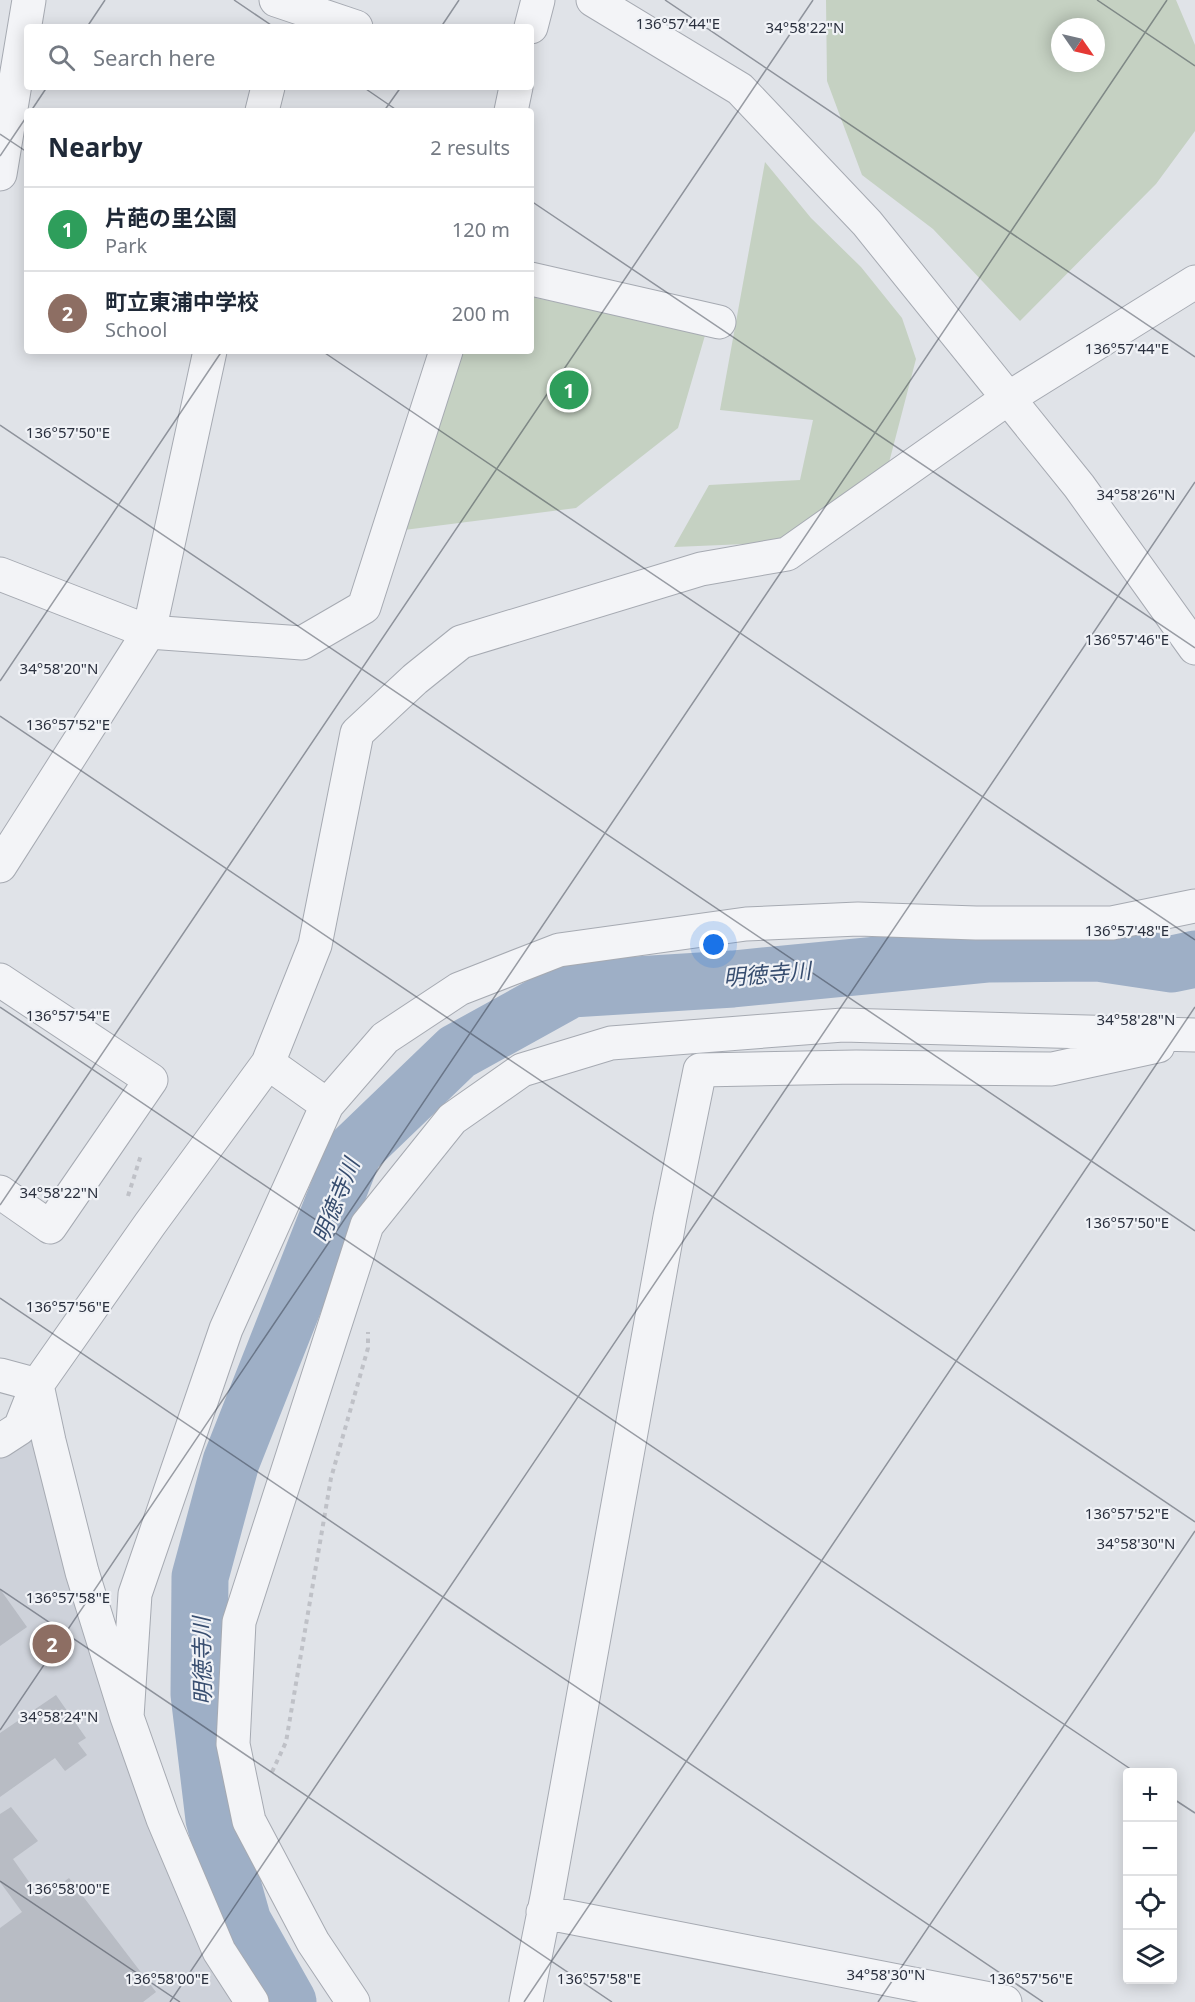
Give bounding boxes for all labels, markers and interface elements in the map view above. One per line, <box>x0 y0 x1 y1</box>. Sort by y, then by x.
text: 136°57'44"E <box>636 13 720 33</box>
text: 34°58'22"N <box>766 17 844 37</box>
north arrow <box>1051 18 1105 72</box>
search box <box>24 24 534 90</box>
icon: search <box>45 41 78 74</box>
text: Search here <box>93 42 215 72</box>
text: Nearby <box>48 129 143 165</box>
text: 2 results <box>430 134 510 161</box>
text: 片葩の里公園 <box>105 202 237 232</box>
text: 1 <box>62 216 73 243</box>
text: 120 m <box>452 216 510 243</box>
text: Park <box>105 232 147 259</box>
text: 町立東浦中学校 <box>105 286 259 316</box>
text: 2 <box>62 300 73 327</box>
text: 200 m <box>452 300 510 327</box>
text: School <box>105 316 167 343</box>
text: 136°57'44"E <box>1085 338 1169 358</box>
pin: 1 <box>550 368 588 412</box>
text: 136°57'50"E <box>26 422 110 442</box>
text: 34°58'26"N <box>1097 484 1175 504</box>
text: 136°57'46"E <box>1085 629 1169 649</box>
text: 34°58'20"N <box>20 658 98 678</box>
text: 136°57'52"E <box>26 714 110 734</box>
text: 136°57'48"E <box>1085 920 1169 940</box>
your location <box>699 930 728 959</box>
water label: 明徳寺川 <box>722 954 814 992</box>
text: 136°57'54"E <box>26 1005 110 1025</box>
text: 34°58'28"N <box>1097 1009 1175 1029</box>
water label: 明徳寺川 <box>305 1152 366 1246</box>
text: 34°58'22"N <box>20 1182 98 1202</box>
text: 136°57'50"E <box>1085 1212 1169 1232</box>
text: 136°57'56"E <box>26 1296 110 1316</box>
text: 136°57'52"E <box>1085 1503 1169 1523</box>
text: 34°58'30"N <box>1097 1533 1175 1553</box>
text: 136°57'58"E <box>26 1587 110 1607</box>
water label: 明徳寺川 <box>185 1615 217 1705</box>
pin: 2 <box>32 1622 72 1666</box>
text: 34°58'24"N <box>20 1706 98 1726</box>
map controls <box>1123 1768 1177 1984</box>
button: + <box>1123 1768 1177 1822</box>
button: − <box>1123 1822 1177 1876</box>
button: locate <box>1123 1876 1177 1930</box>
text: 136°58'00"E <box>26 1878 110 1898</box>
button: layers <box>1123 1930 1177 1984</box>
text: 34°58'30"N <box>847 1964 925 1984</box>
text: 136°58'00"E <box>125 1968 209 1988</box>
text: 136°57'58"E <box>557 1968 641 1988</box>
text: 136°57'56"E <box>989 1968 1073 1988</box>

